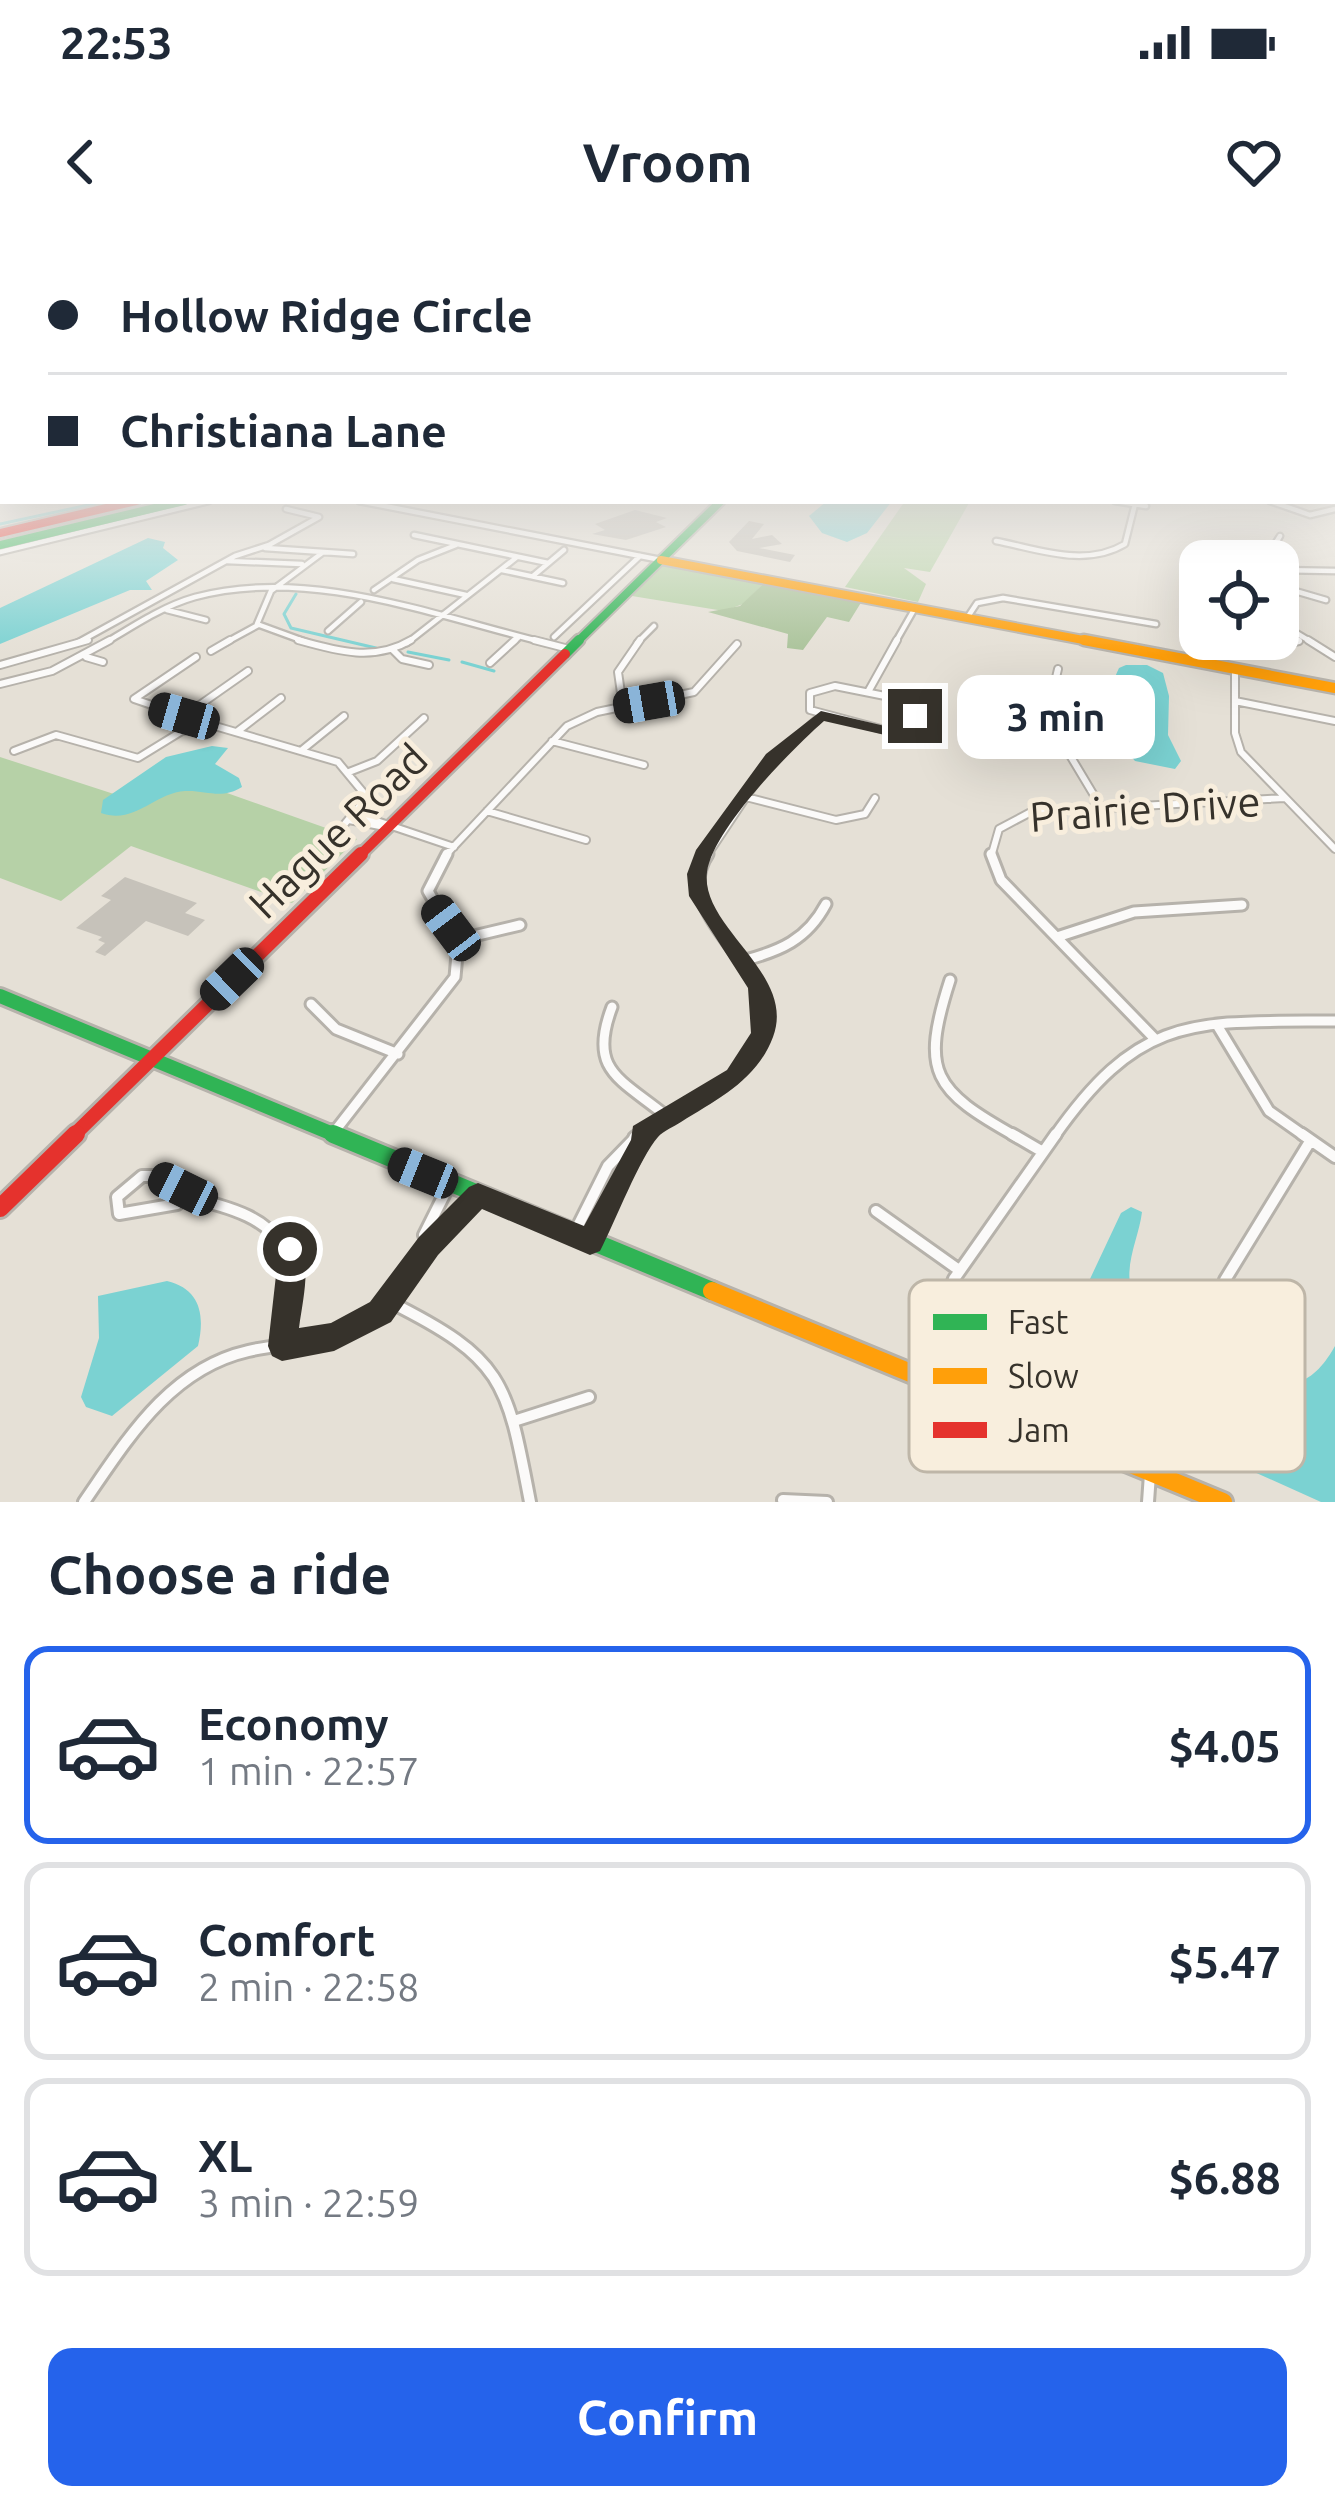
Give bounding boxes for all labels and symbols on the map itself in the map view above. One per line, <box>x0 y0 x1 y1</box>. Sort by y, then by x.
callout: 3 min <box>957 674 1155 758</box>
car <box>610 678 688 726</box>
car <box>144 689 224 743</box>
route end <box>888 689 942 743</box>
street label: Hague Road <box>239 734 436 927</box>
street label: Prairie Drive <box>1028 777 1262 840</box>
car <box>415 888 487 968</box>
car <box>194 941 270 1017</box>
car <box>383 1143 463 1203</box>
car <box>143 1157 223 1221</box>
route start <box>263 1222 317 1276</box>
legend <box>909 1280 1305 1472</box>
text: Fast <box>1008 1303 1068 1340</box>
text: Slow <box>1008 1357 1079 1394</box>
text: Jam <box>1008 1411 1070 1448</box>

